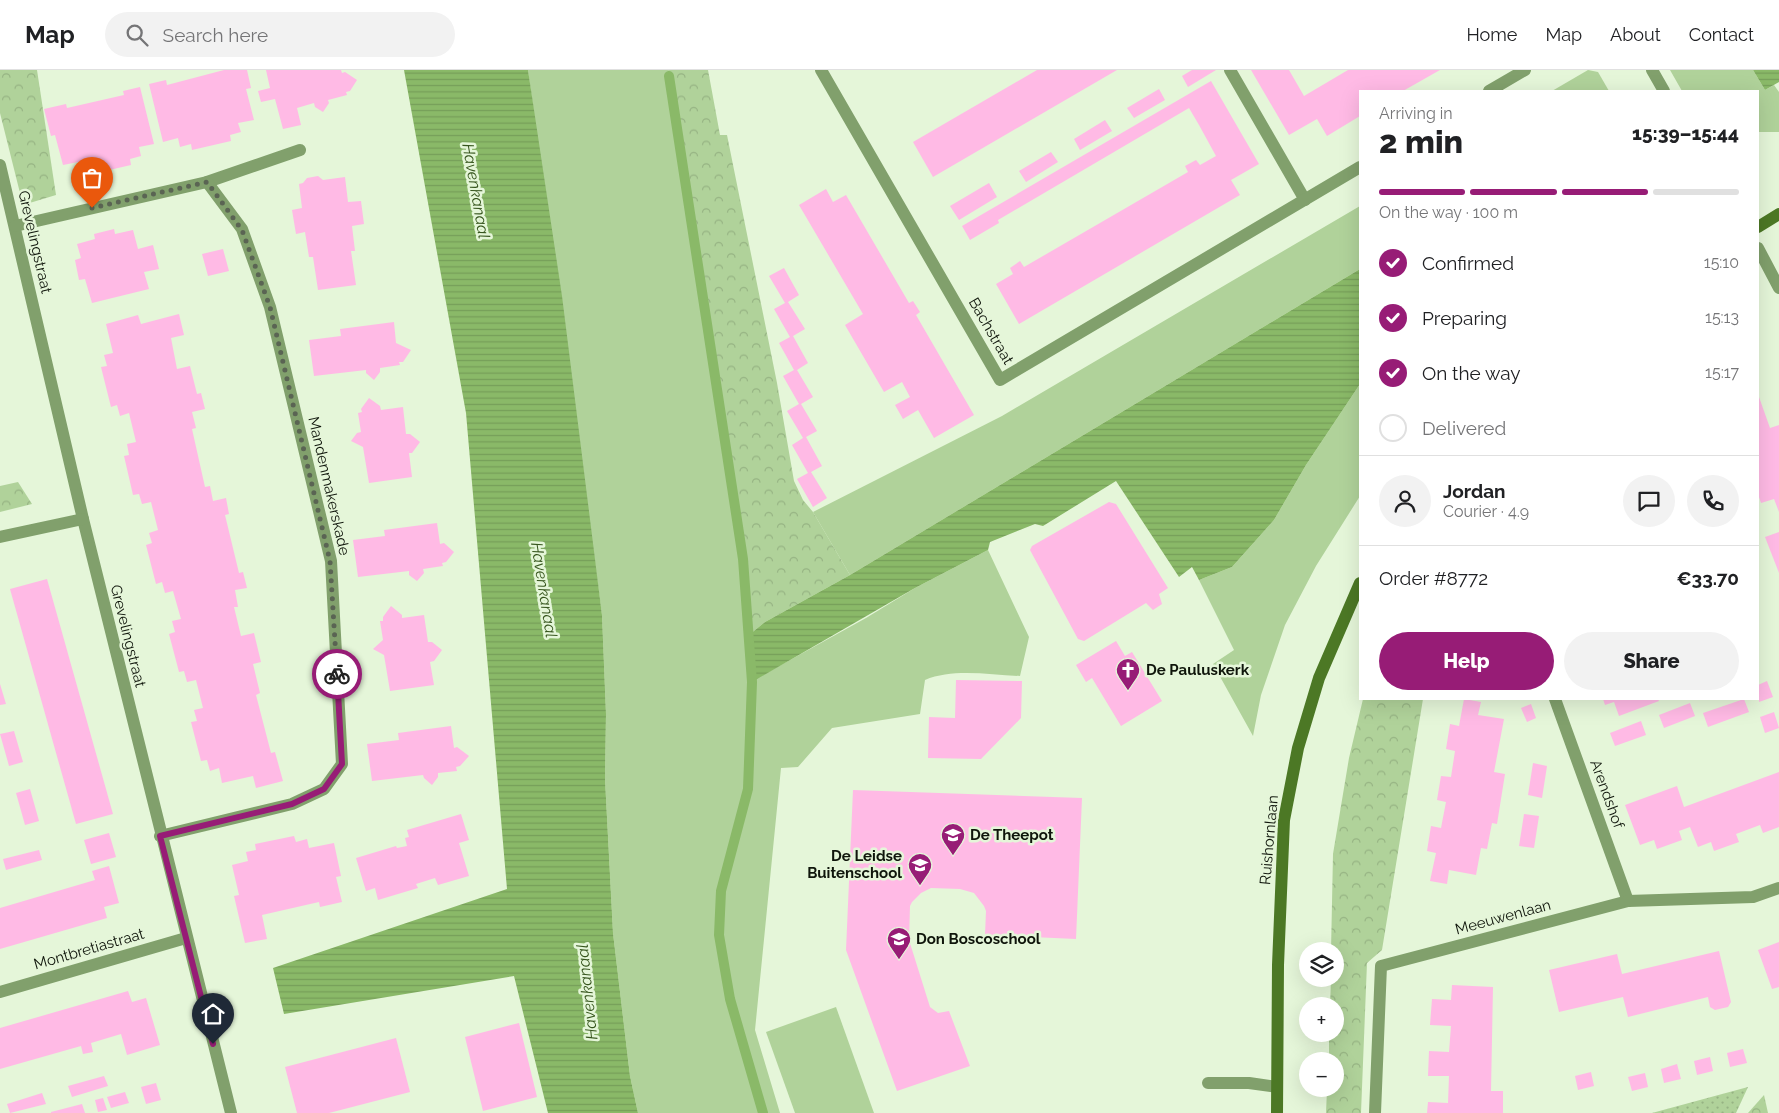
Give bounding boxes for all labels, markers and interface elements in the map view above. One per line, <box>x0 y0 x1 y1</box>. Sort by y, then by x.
search box <box>105 12 455 57</box>
text: Map <box>25 20 75 49</box>
icon: search <box>123 21 151 49</box>
text: Search here <box>163 24 268 46</box>
text: Home <box>1466 24 1517 45</box>
text: Map <box>1545 24 1582 45</box>
text: About <box>1610 24 1661 45</box>
text: Contact <box>1689 24 1754 45</box>
text: Arriving in <box>1379 104 1453 123</box>
text: 15:39–15:44 <box>1632 122 1739 144</box>
text: 2 min <box>1379 123 1463 160</box>
water label: Havenkanaal <box>458 142 494 240</box>
pin <box>71 157 113 208</box>
icon: bag <box>78 164 106 192</box>
street label: Grevelingstraat <box>14 189 56 295</box>
text: On the way · 100 m <box>1379 203 1518 222</box>
icon: check <box>1379 249 1407 277</box>
text: Confirmed <box>1422 252 1514 274</box>
text: 15:10 <box>1704 253 1739 272</box>
street label: Bachstraat <box>965 294 1017 368</box>
icon: check <box>1379 304 1407 332</box>
text: Preparing <box>1422 307 1507 329</box>
text: 15:13 <box>1705 308 1739 327</box>
icon: check <box>1379 359 1407 387</box>
text: On the way <box>1422 362 1521 384</box>
text: 15:17 <box>1705 363 1739 382</box>
street label: Mandenmakerskade <box>304 415 354 557</box>
text: Delivered <box>1422 417 1506 439</box>
button: person <box>1379 475 1431 527</box>
button: chat <box>1623 475 1675 527</box>
button: phone <box>1687 475 1739 527</box>
text: Jordan <box>1443 480 1506 502</box>
text: Courier · 4.9 <box>1443 502 1529 521</box>
water label: Havenkanaal <box>527 541 561 639</box>
text: Order #8772 <box>1379 567 1488 589</box>
text: €33.70 <box>1676 567 1739 589</box>
street label: Grevelingstraat <box>107 583 149 689</box>
button: Help <box>1379 632 1554 690</box>
button: Share <box>1564 632 1739 690</box>
courier <box>312 649 362 699</box>
church icon: De Pauluskerk <box>1115 657 1141 691</box>
icon: bike <box>323 660 351 688</box>
place label: De Pauluskerk <box>1146 661 1250 679</box>
street label: Arendshof <box>1586 757 1628 832</box>
street label: Ruishornlaan <box>1256 794 1282 886</box>
school or university icon: De Theepot <box>940 822 966 856</box>
place label: De Theepot <box>970 826 1054 844</box>
place label: De Leidse Buitenschool <box>807 847 902 882</box>
school or university icon: De Leidse Buitenschool <box>907 852 933 886</box>
street label: Meeuwenlaan <box>1453 896 1553 938</box>
street label: Montbretiastraat <box>32 925 146 973</box>
school or university icon: Don Boscoschool <box>886 926 912 960</box>
place label: Don Boscoschool <box>916 930 1041 948</box>
map controls <box>1299 942 1344 1097</box>
button: layers <box>1299 942 1344 987</box>
water label: Havenkanaal <box>573 943 601 1041</box>
pin <box>192 993 234 1044</box>
button: + <box>1299 997 1344 1042</box>
icon: home <box>199 1000 227 1028</box>
button: − <box>1299 1052 1344 1097</box>

